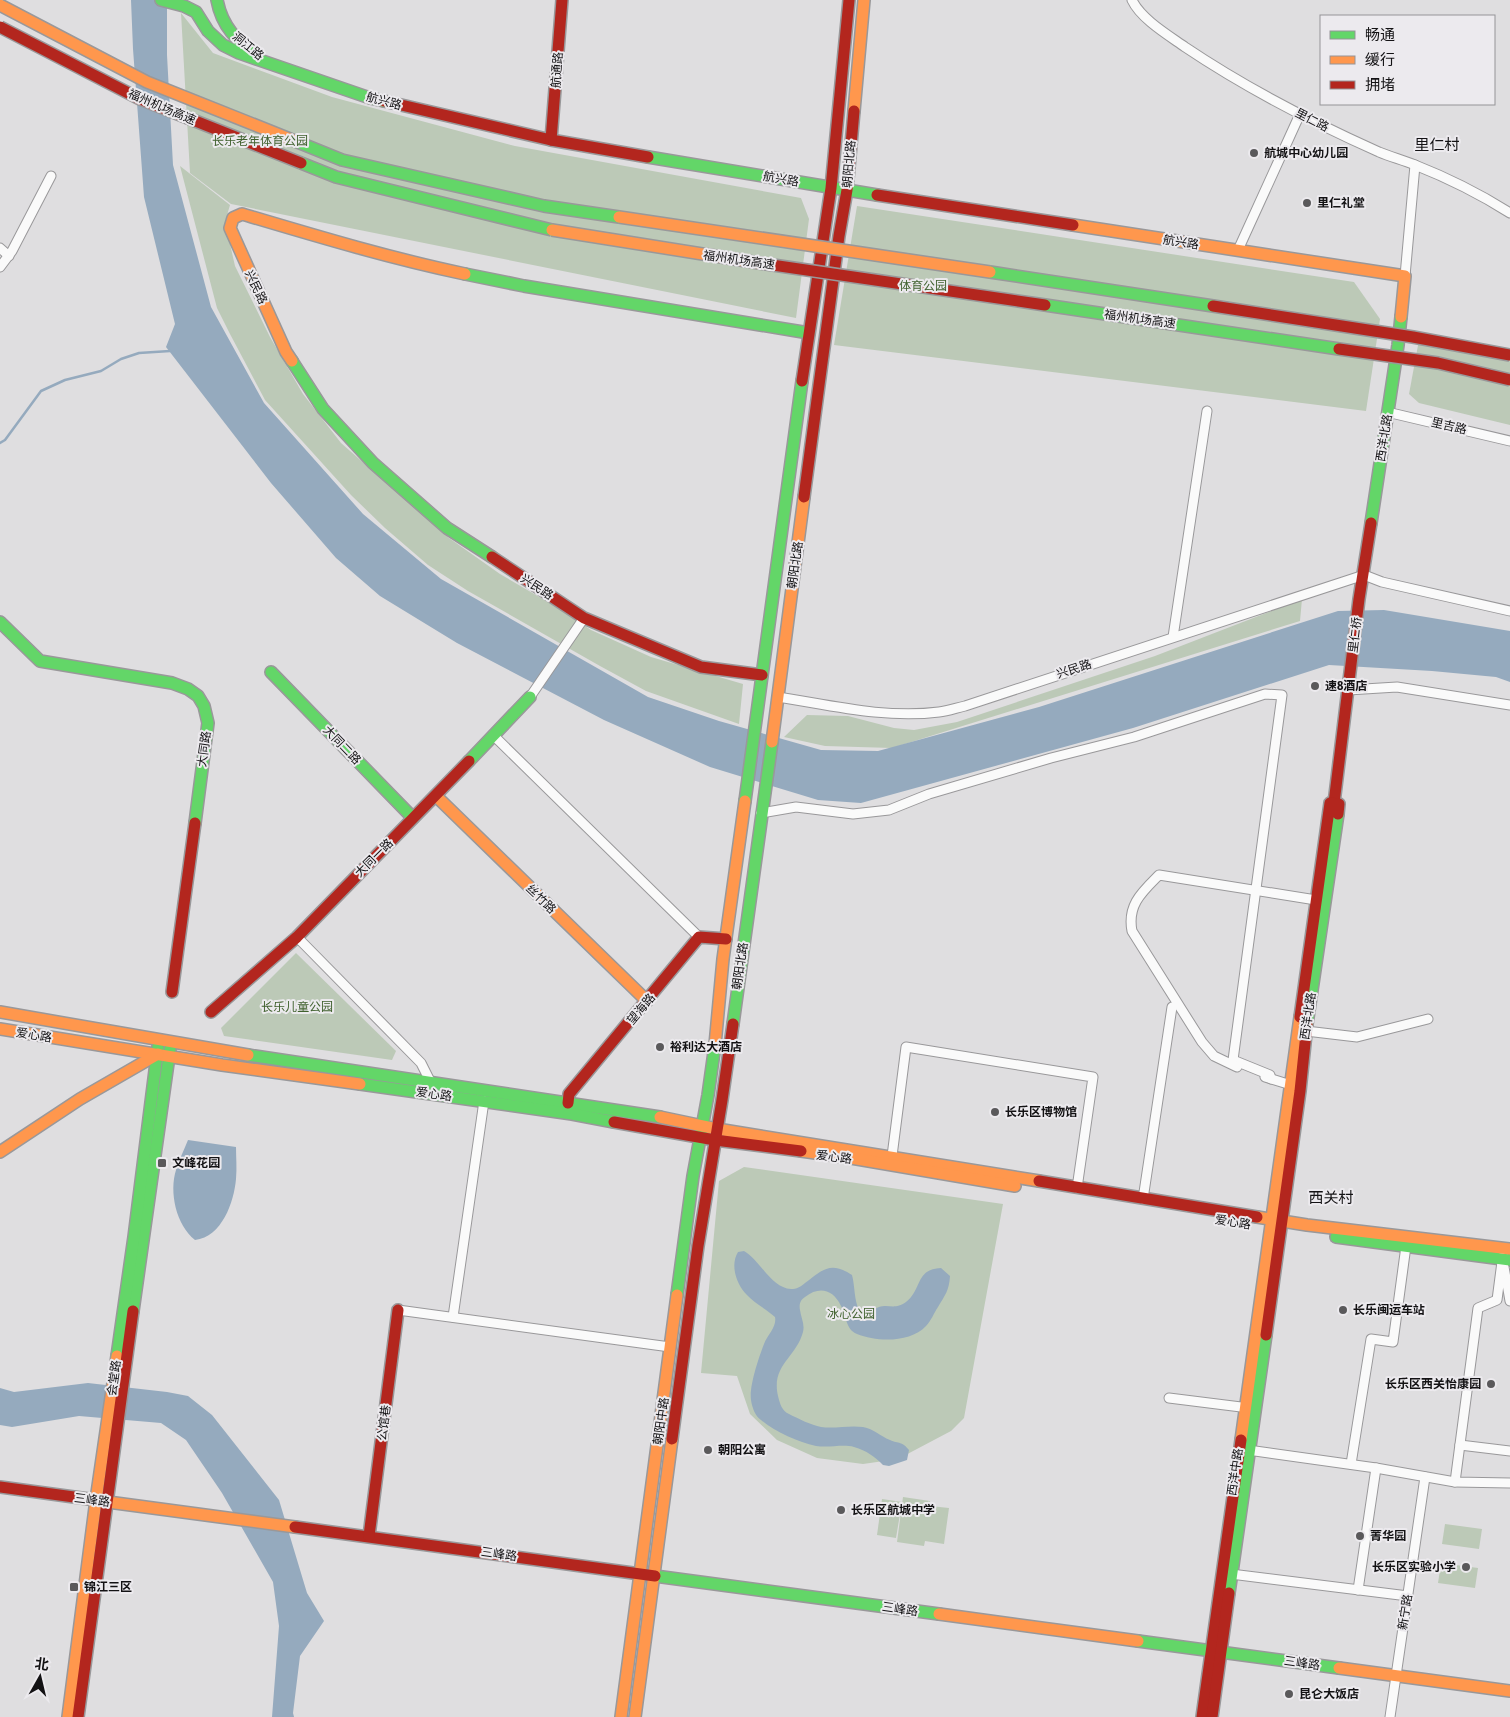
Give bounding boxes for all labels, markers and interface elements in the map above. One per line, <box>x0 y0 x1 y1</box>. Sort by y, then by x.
legend <box>1320 15 1495 105</box>
text: 畅通 <box>1365 26 1395 44</box>
street label: 洞江路 <box>230 29 266 63</box>
text: 缓行 <box>1365 51 1395 69</box>
street label: 航通路 <box>549 52 565 88</box>
text: 拥堵 <box>1365 76 1395 94</box>
street label: 福州机场高速 <box>126 86 198 128</box>
street label: 航兴路 <box>365 90 403 112</box>
street label: 里仁路 <box>1293 106 1331 134</box>
park label: 长乐老年体育公园 <box>212 134 308 148</box>
district label: 里仁村 <box>1414 136 1460 154</box>
street label: 朝阳北路 <box>840 139 858 189</box>
place label: 航城中心幼儿园 <box>1264 146 1348 160</box>
marker: 航城中心幼儿园 <box>1248 147 1260 159</box>
street label: 航兴路 <box>762 169 800 189</box>
place label: 里仁礼堂 <box>1317 196 1365 210</box>
marker: 里仁礼堂 <box>1301 197 1313 209</box>
street label: 航兴路 <box>1162 232 1200 252</box>
street label: 福州机场高速 <box>702 248 776 272</box>
street label: 兴民路 <box>242 268 270 306</box>
park label: 体育公园 <box>899 279 947 293</box>
street label: 福州机场高速 <box>1103 307 1177 331</box>
street label: 西洋北路 <box>1373 413 1395 463</box>
street label: 里吉路 <box>1430 415 1468 437</box>
street label: 朝阳北路 <box>785 540 805 590</box>
street label: 兴民路 <box>518 571 556 603</box>
street label: 里仁桥 <box>1346 616 1364 654</box>
street label: 兴民路 <box>1055 657 1093 681</box>
place label: 速8酒店 <box>1325 679 1367 693</box>
marker: 速8酒店 <box>1309 680 1321 692</box>
street label: 大同二路 <box>320 723 364 767</box>
street label: 大同路 <box>195 730 213 768</box>
street label: 大同一路 <box>352 836 396 880</box>
street label: 丝竹路 <box>523 881 559 917</box>
street label: 朝阳北路 <box>730 941 750 991</box>
street label: 望海路 <box>624 991 658 1027</box>
street label: 西洋北路 <box>1298 991 1318 1041</box>
park label: 长乐儿童公园 <box>261 1000 333 1014</box>
street label: 爱心路 <box>15 1025 53 1045</box>
place label: 裕利达大酒店 <box>670 1040 742 1054</box>
marker: 裕利达大酒店 <box>654 1041 666 1053</box>
street label: 爱心路 <box>415 1085 453 1103</box>
place label: 长乐区博物馆 <box>1005 1105 1077 1119</box>
marker: 长乐区博物馆 <box>989 1106 1001 1118</box>
street label: 爱心路 <box>815 1148 853 1166</box>
place label: 文峰花园 <box>172 1156 220 1170</box>
marker: 文峰花园 <box>156 1157 168 1169</box>
district label: 西关村 <box>1308 1189 1354 1207</box>
street label: 爱心路 <box>1214 1212 1252 1232</box>
place label: 长乐闽运车站 <box>1353 1303 1425 1317</box>
marker: 长乐闽运车站 <box>1337 1304 1349 1316</box>
park label: 冰心公园 <box>827 1307 875 1321</box>
street label: 会堂路 <box>105 1359 123 1397</box>
place label: 长乐区西关怡康园 <box>1385 1377 1481 1391</box>
marker: 长乐区西关怡康园 <box>1485 1378 1497 1390</box>
street label: 朝阳中路 <box>651 1396 671 1446</box>
street label: 公馆巷 <box>375 1404 393 1442</box>
place label: 朝阳公寓 <box>718 1443 766 1457</box>
marker: 朝阳公寓 <box>702 1444 714 1456</box>
street label: 西洋中路 <box>1225 1447 1245 1497</box>
street label: 三峰路 <box>73 1491 111 1509</box>
place label: 长乐区航城中学 <box>851 1503 935 1517</box>
marker: 长乐区航城中学 <box>835 1504 847 1516</box>
place label: 菁华园 <box>1370 1529 1406 1543</box>
marker: 菁华园 <box>1354 1530 1366 1542</box>
street label: 三峰路 <box>480 1545 518 1563</box>
place label: 长乐区实验小学 <box>1372 1560 1456 1574</box>
marker: 长乐区实验小学 <box>1460 1561 1472 1573</box>
place label: 锦江三区 <box>84 1580 132 1594</box>
marker: 锦江三区 <box>68 1581 80 1593</box>
street label: 新宁路 <box>1395 1593 1415 1631</box>
street label: 三峰路 <box>881 1600 919 1618</box>
north arrow <box>15 1652 65 1702</box>
street label: 三峰路 <box>1283 1654 1321 1672</box>
text: 北 <box>34 1655 50 1674</box>
place label: 昆仑大饭店 <box>1299 1687 1359 1701</box>
marker: 昆仑大饭店 <box>1283 1688 1295 1700</box>

